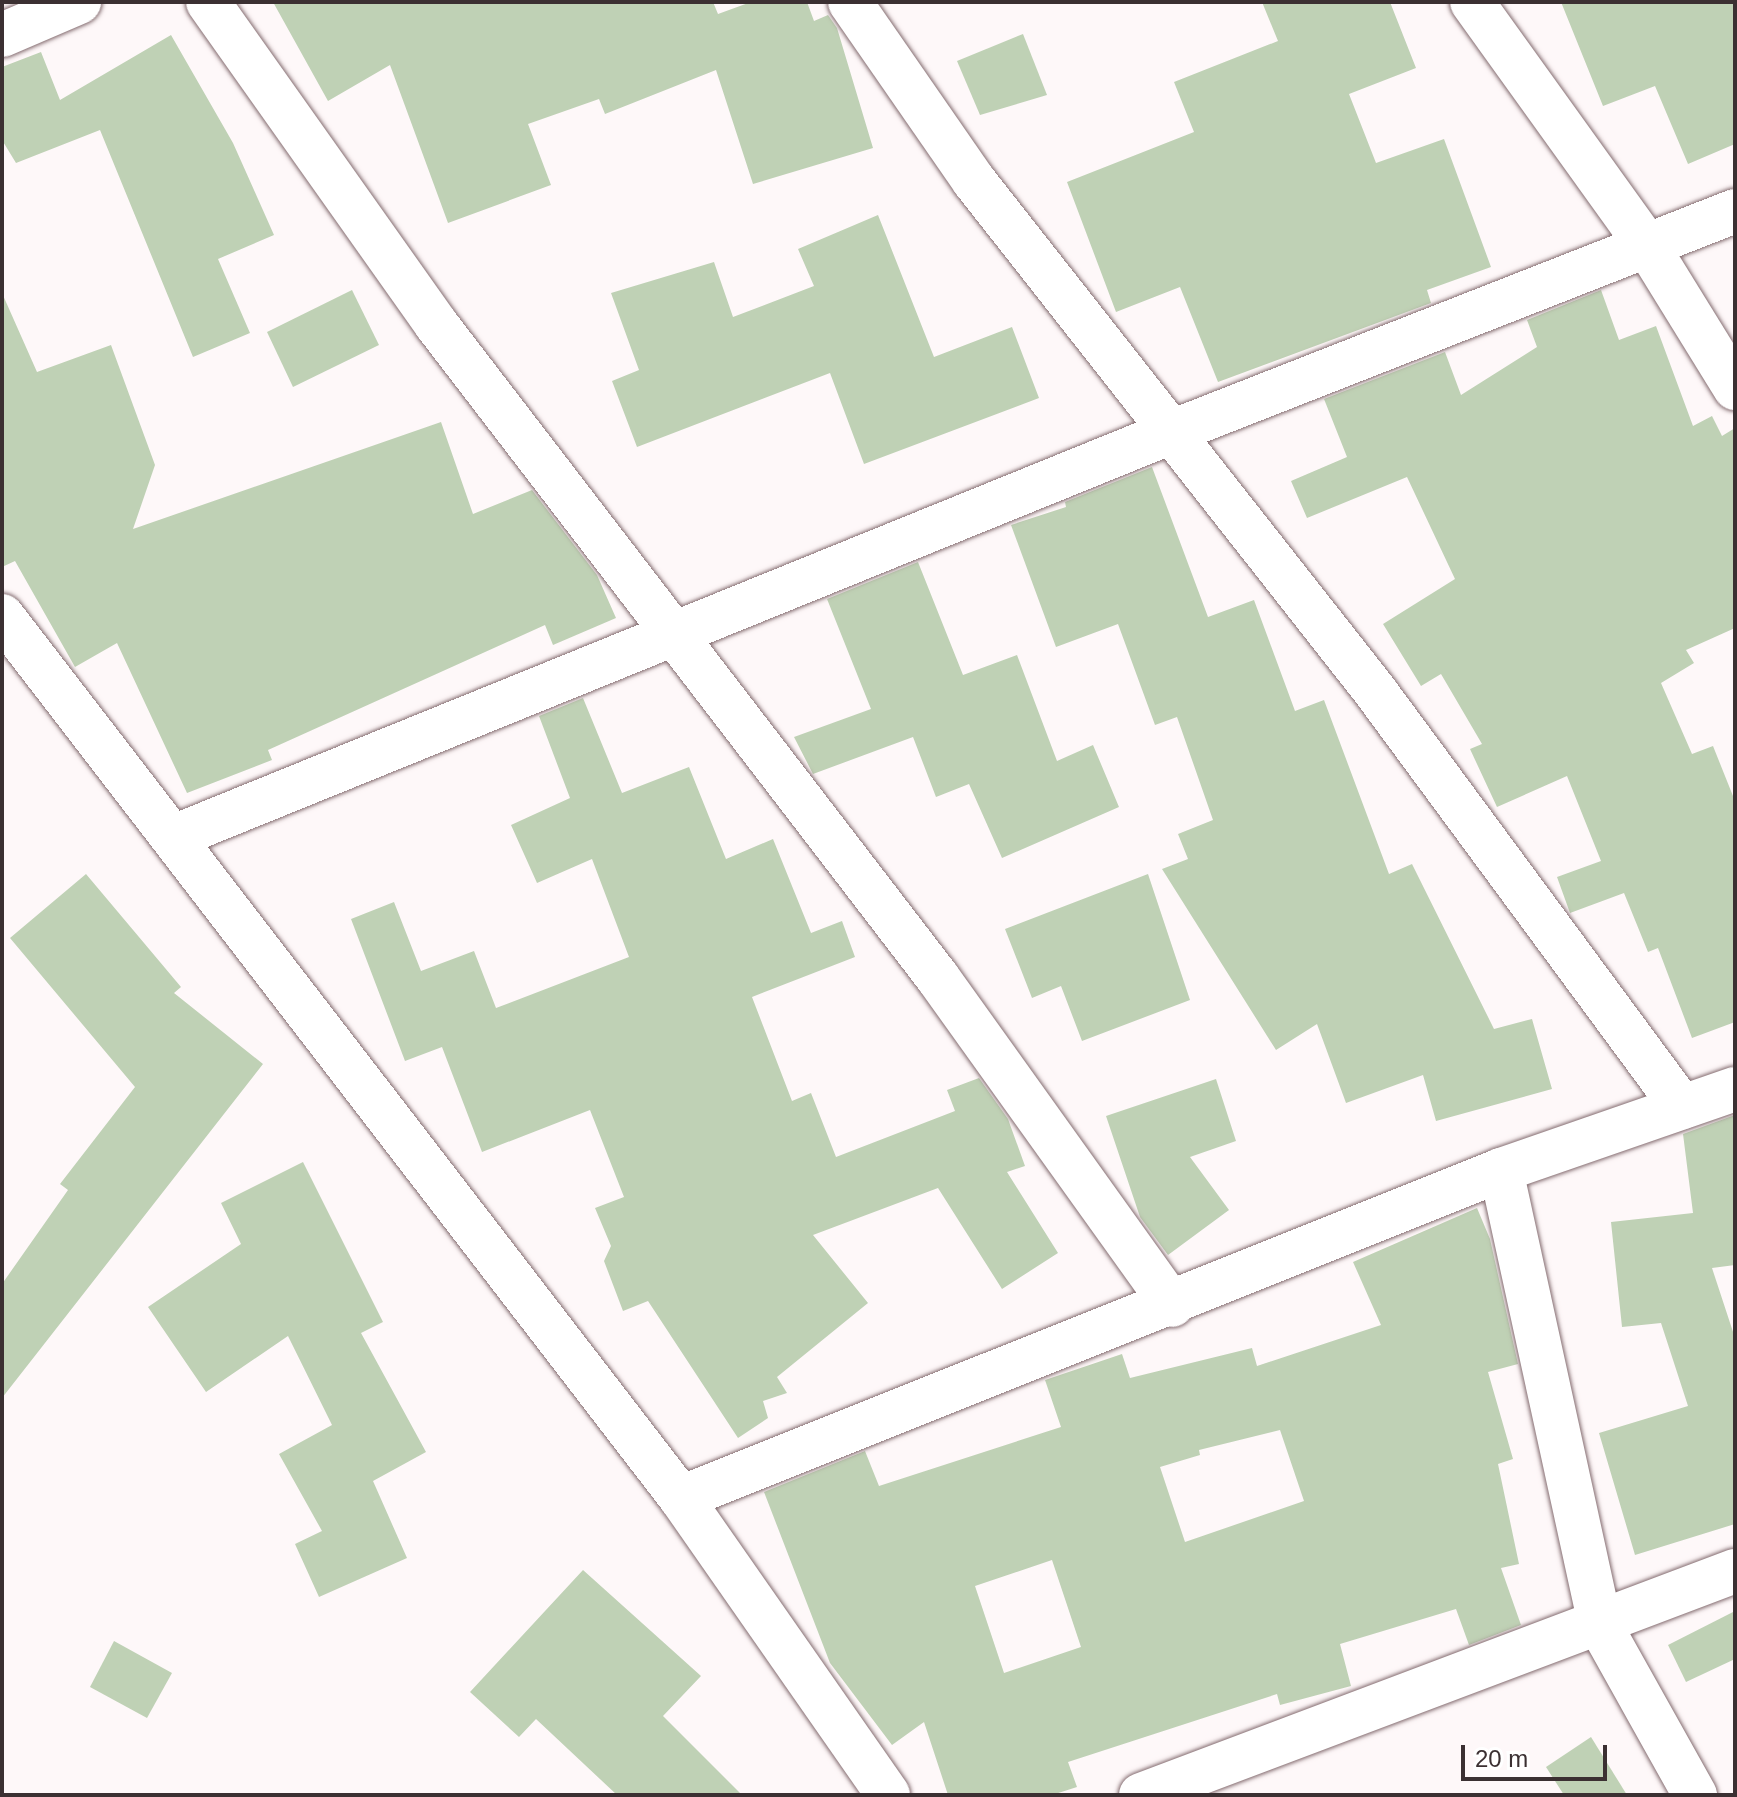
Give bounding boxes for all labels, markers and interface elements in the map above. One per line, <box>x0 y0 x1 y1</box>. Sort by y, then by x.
scale bar <box>1465 1729 1611 1779</box>
text: 20 m <box>1475 1745 1528 1772</box>

